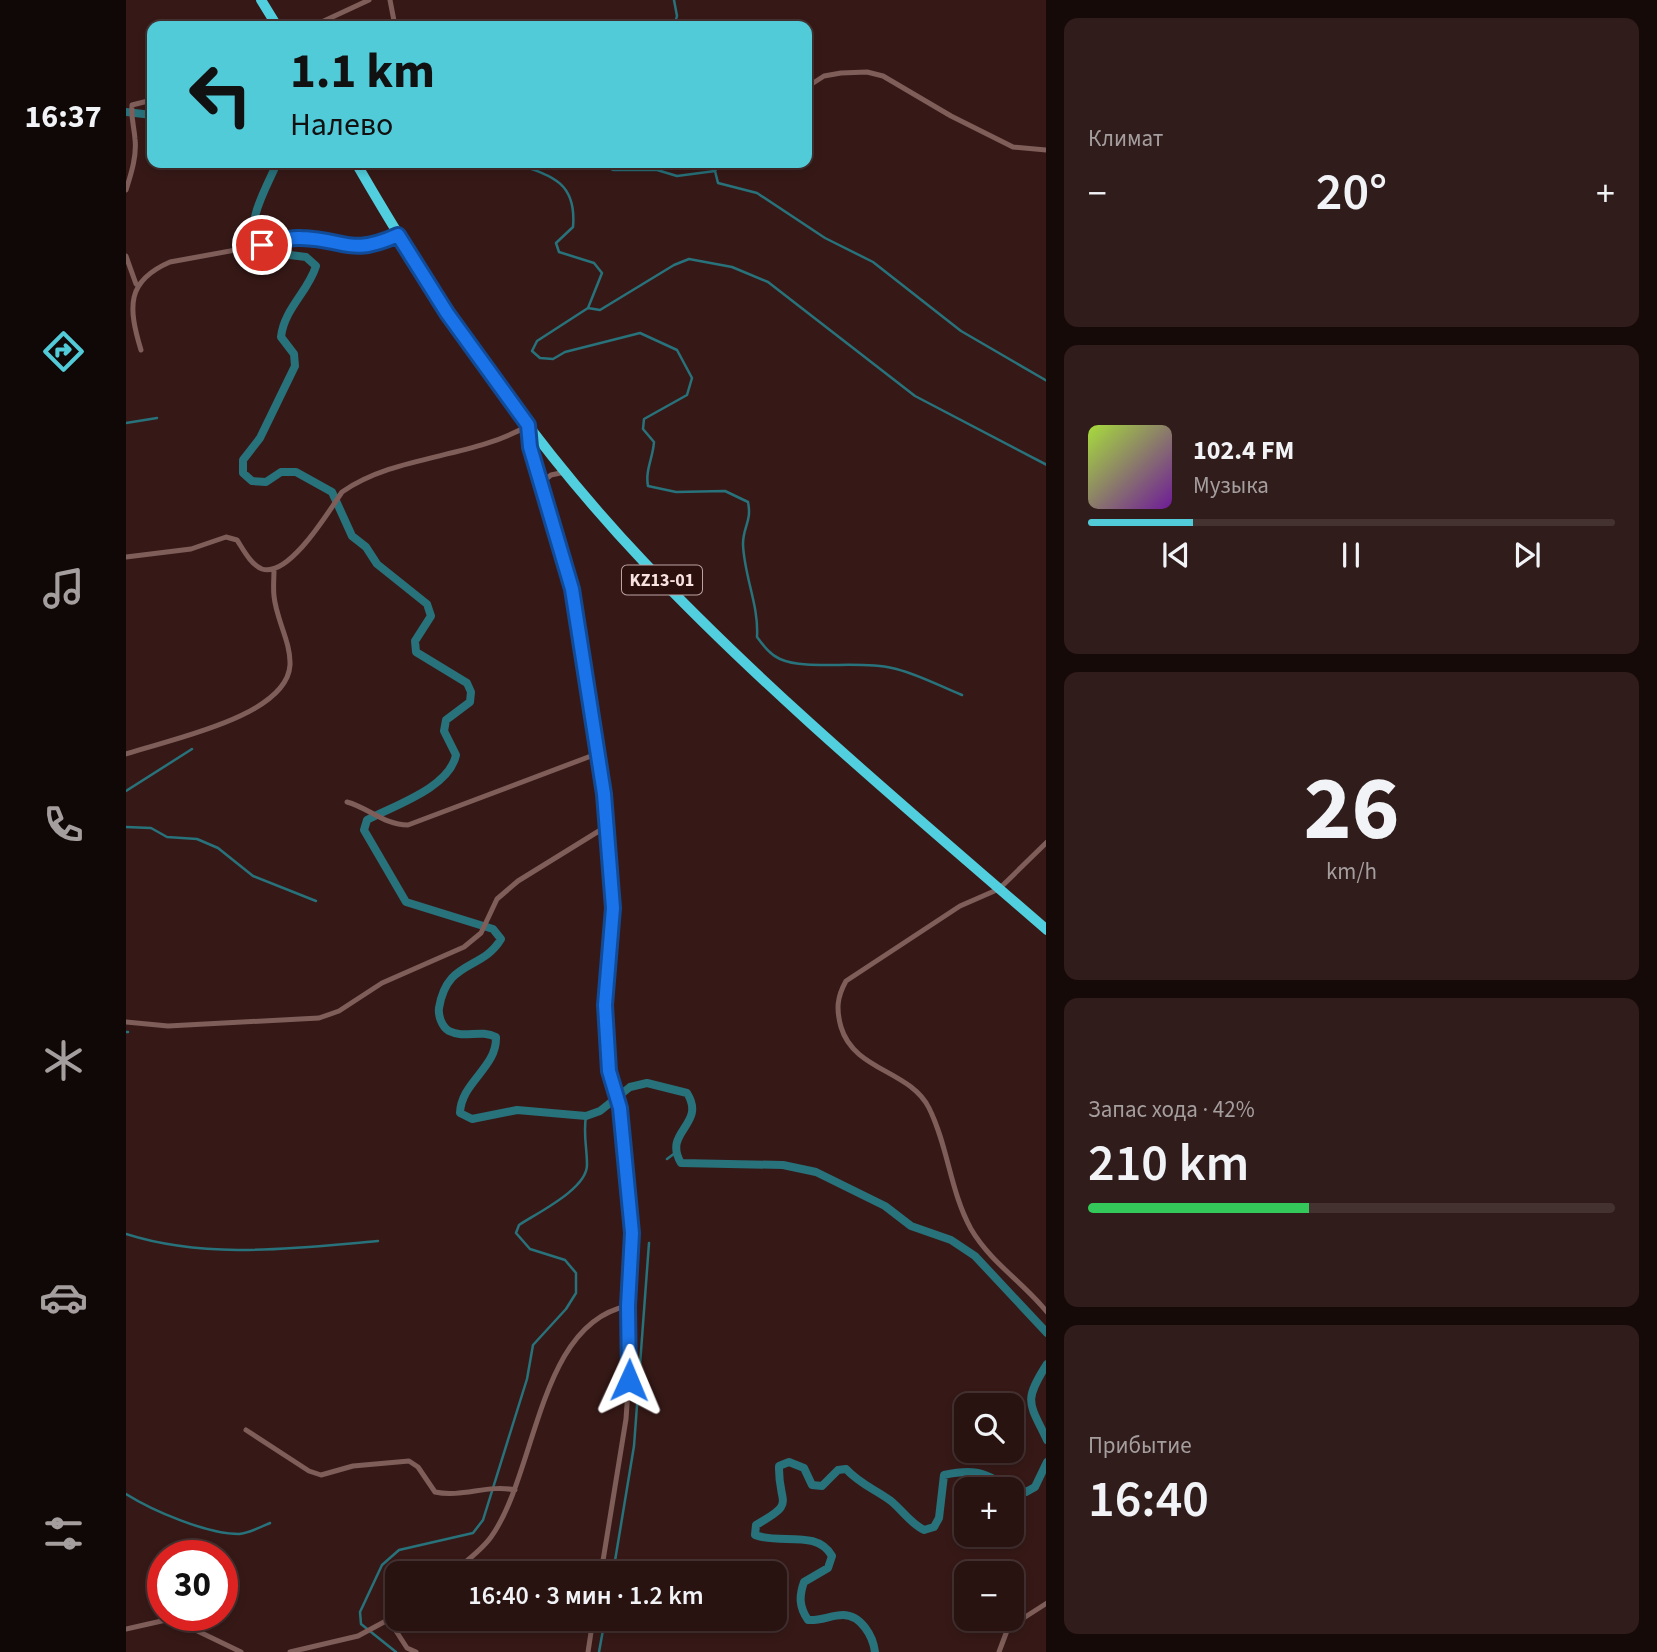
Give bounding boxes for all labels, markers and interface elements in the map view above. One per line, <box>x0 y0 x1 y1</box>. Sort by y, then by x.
text: 1.1 km <box>290 37 435 107</box>
icon: left <box>175 49 266 140</box>
text: 16:37 <box>24 94 102 140</box>
text: Налево <box>290 102 393 148</box>
text: Климат <box>1088 122 1163 155</box>
text: 20° <box>1316 156 1387 230</box>
text: − <box>1088 167 1107 221</box>
text: + <box>1596 167 1615 221</box>
pin <box>232 215 292 275</box>
icon: arrive <box>243 226 281 264</box>
icon: directions <box>39 327 88 376</box>
text: 102.4 FM <box>1193 432 1294 469</box>
text: Музыка <box>1193 469 1269 502</box>
icon: previous <box>1157 536 1195 574</box>
icon: pause <box>1332 536 1370 574</box>
icon: next <box>1508 536 1546 574</box>
icon: music <box>39 564 88 613</box>
road number: KZ13-01 <box>622 566 702 594</box>
text: 26 <box>1303 745 1400 874</box>
icon: phone <box>39 800 88 849</box>
text: km/h <box>1326 855 1377 888</box>
icon: climate <box>39 1036 88 1085</box>
text: Запас хода · 42% <box>1088 1093 1255 1126</box>
text: 210 km <box>1088 1127 1249 1201</box>
icon: car <box>39 1273 88 1322</box>
position arrow <box>592 1343 666 1417</box>
map controls <box>954 1393 1024 1631</box>
button: search <box>954 1393 1024 1463</box>
text: Прибытие <box>1088 1429 1192 1462</box>
text: 16:40 <box>1088 1463 1209 1537</box>
button: + <box>954 1477 1024 1547</box>
icon: filters <box>39 1509 88 1558</box>
speed limit sign: 30 <box>147 1540 238 1631</box>
button: − <box>954 1561 1024 1631</box>
text: 16:40 · 3 мин · 1.2 km <box>468 1577 704 1614</box>

